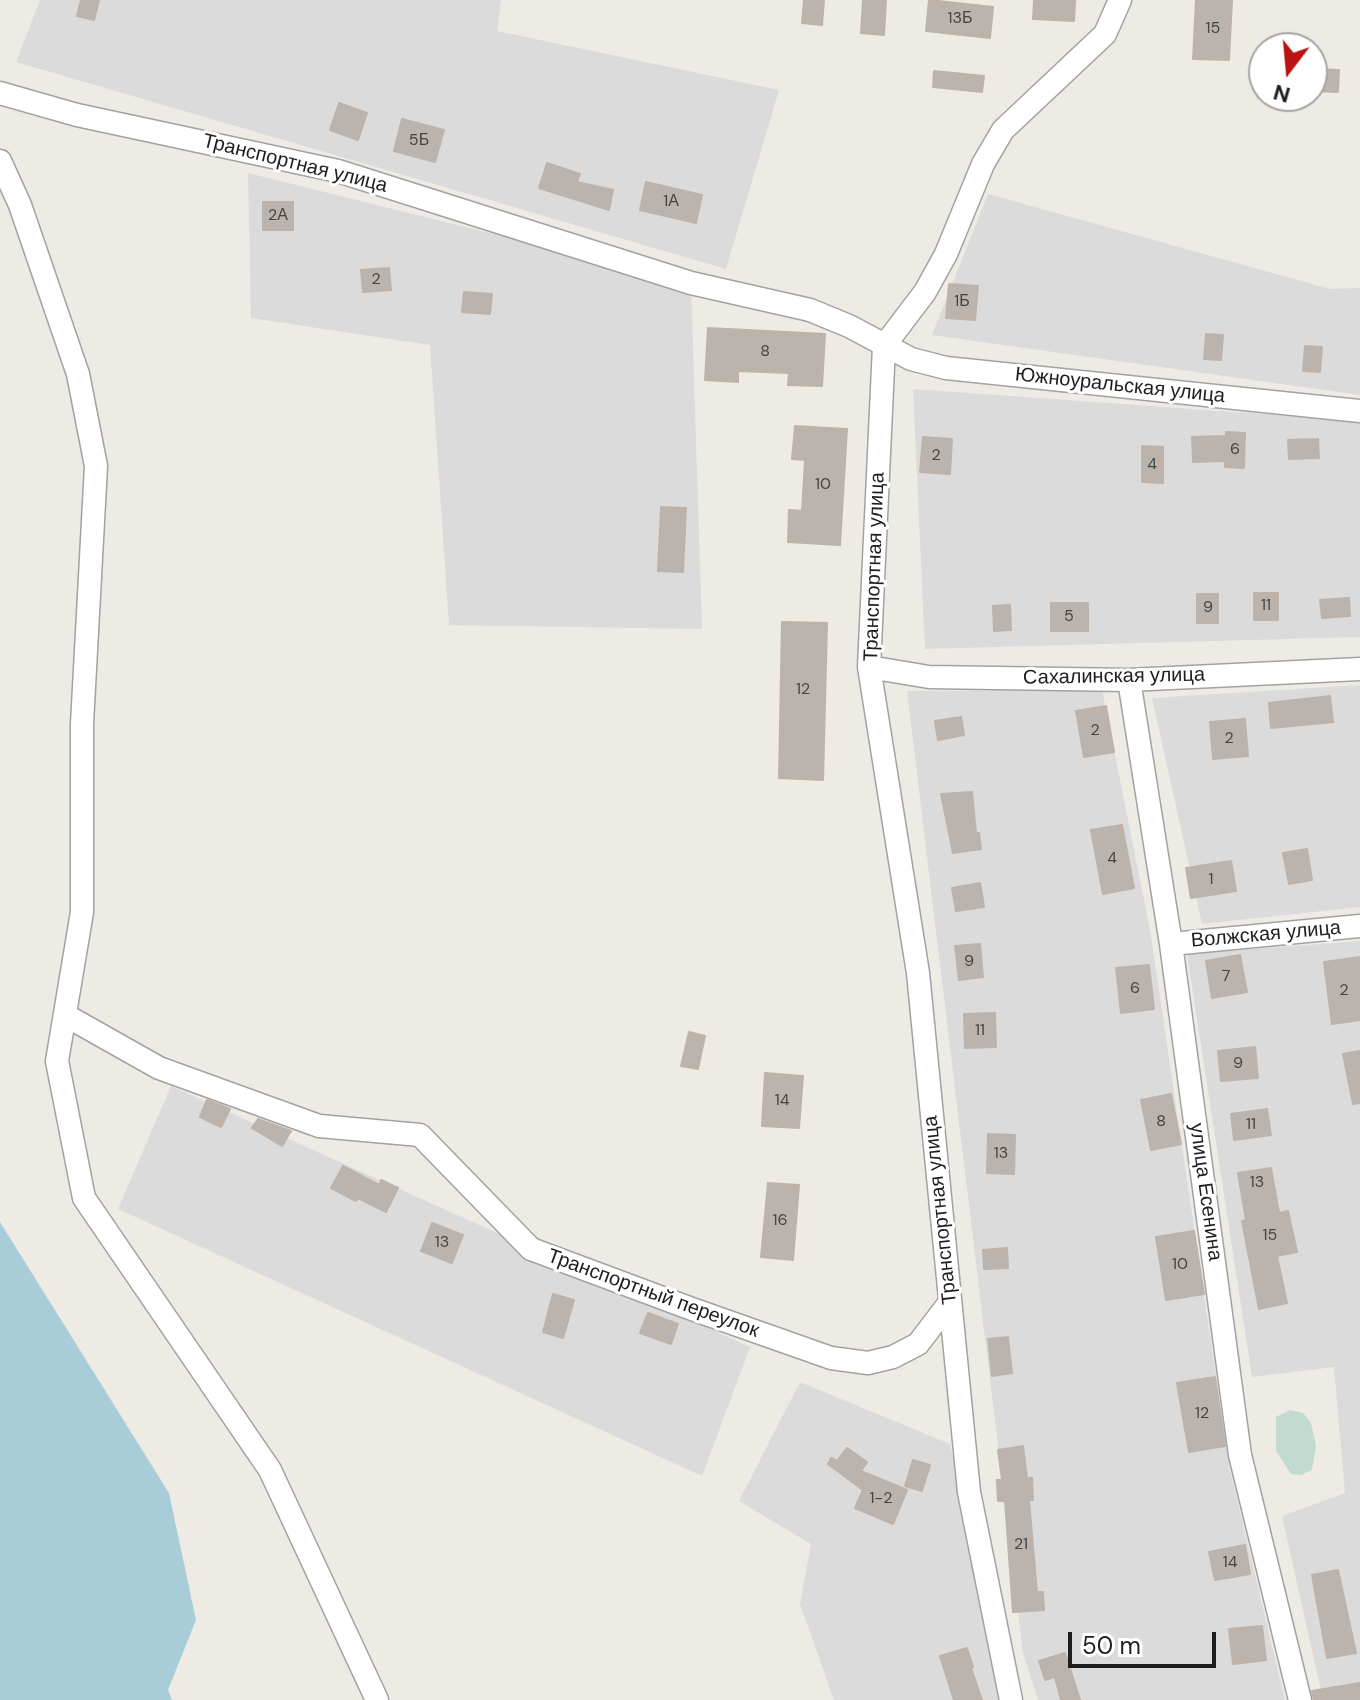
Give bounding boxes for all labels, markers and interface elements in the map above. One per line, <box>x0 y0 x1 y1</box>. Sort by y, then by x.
house number: 13Б <box>948 9 972 29</box>
house number: 15 <box>1206 19 1220 39</box>
north arrow <box>1248 32 1328 112</box>
text: N <box>1270 77 1294 110</box>
street label: Транспортная улица <box>200 129 390 199</box>
house number: 5Б <box>409 131 429 151</box>
house number: 1А <box>663 192 679 212</box>
house number: 2А <box>268 206 288 226</box>
house number: 2 <box>371 270 381 290</box>
house number: 1Б <box>954 292 970 312</box>
house number: 8 <box>760 342 770 362</box>
street label: Южноуральская улица <box>1014 363 1226 409</box>
house number: 6 <box>1230 440 1240 460</box>
house number: 2 <box>931 446 941 466</box>
house number: 4 <box>1147 455 1157 475</box>
street label: Транспортная улица <box>860 472 890 662</box>
house number: 10 <box>815 475 831 495</box>
house number: 11 <box>1261 596 1271 616</box>
house number: 9 <box>1203 598 1213 618</box>
house number: 5 <box>1064 607 1074 627</box>
street label: Сахалинская улица <box>1023 663 1205 691</box>
house number: 12 <box>796 680 810 700</box>
house number: 2 <box>1090 721 1100 741</box>
house number: 2 <box>1224 729 1234 749</box>
house number: 4 <box>1107 849 1117 869</box>
house number: 1 <box>1209 870 1213 890</box>
street label: Волжская улица <box>1190 916 1342 954</box>
house number: 9 <box>964 952 974 972</box>
house number: 7 <box>1222 967 1230 987</box>
house number: 6 <box>1130 979 1140 999</box>
house number: 2 <box>1339 981 1349 1001</box>
house number: 11 <box>975 1021 985 1041</box>
house number: 9 <box>1233 1054 1243 1074</box>
house number: 14 <box>775 1091 789 1111</box>
house number: 8 <box>1156 1112 1166 1132</box>
street label: Транспортная улица <box>919 1115 963 1305</box>
house number: 11 <box>1246 1115 1256 1135</box>
street label: улица Есенина <box>1183 1122 1227 1262</box>
house number: 13 <box>994 1144 1008 1164</box>
house number: 13 <box>1250 1173 1264 1193</box>
house number: 16 <box>772 1211 788 1231</box>
house number: 15 <box>1263 1226 1277 1246</box>
house number: 13 <box>435 1233 449 1253</box>
street label: Транспортный переулок <box>544 1245 762 1343</box>
house number: 10 <box>1172 1255 1188 1275</box>
house number: 12 <box>1195 1404 1209 1424</box>
house number: 1-2 <box>870 1489 892 1509</box>
house number: 21 <box>1014 1535 1028 1555</box>
house number: 14 <box>1223 1553 1237 1573</box>
scale bar <box>1072 1616 1220 1666</box>
text: 50 m <box>1082 1630 1141 1661</box>

